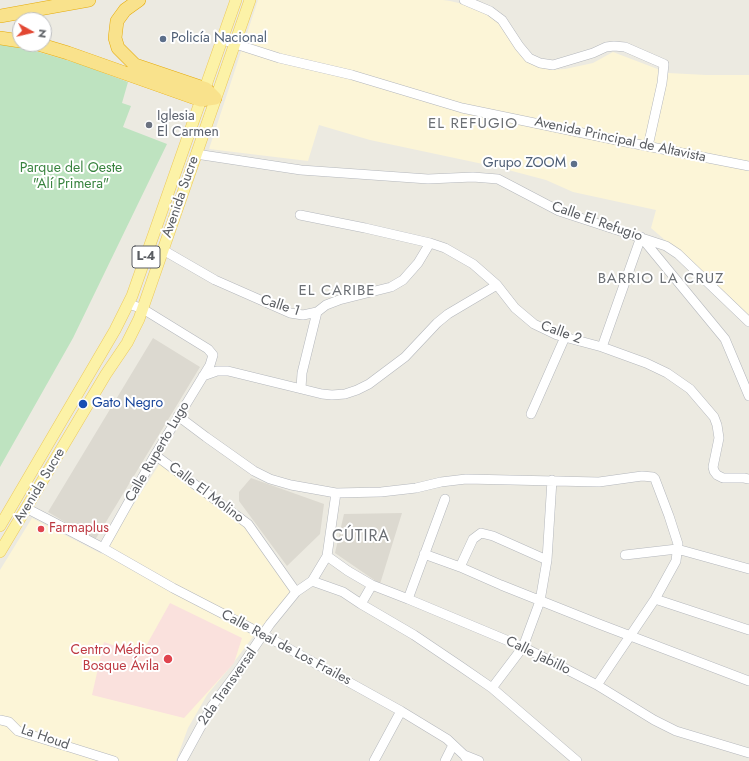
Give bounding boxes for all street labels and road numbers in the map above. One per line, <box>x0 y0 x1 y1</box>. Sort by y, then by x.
street label: Avenida Principal de Altavista <box>533 114 707 166</box>
street label: Avenida Sucre <box>159 154 203 240</box>
street label: Calle El Refugio <box>549 199 645 245</box>
road number: L-4 <box>132 246 160 268</box>
street label: Calle 1 <box>258 292 302 320</box>
street label: Calle 2 <box>538 318 584 348</box>
street label: Calle Ruperto Lugo <box>122 399 194 505</box>
street label: Avenida Sucre <box>11 445 69 527</box>
street label: Calle El Molino <box>165 459 247 527</box>
street label: Calle Real de Los Frailes <box>218 607 354 689</box>
street label: Calle Jabillo <box>503 633 573 679</box>
street label: 2da Transversal <box>195 645 261 729</box>
street label: La Houd <box>19 722 71 754</box>

